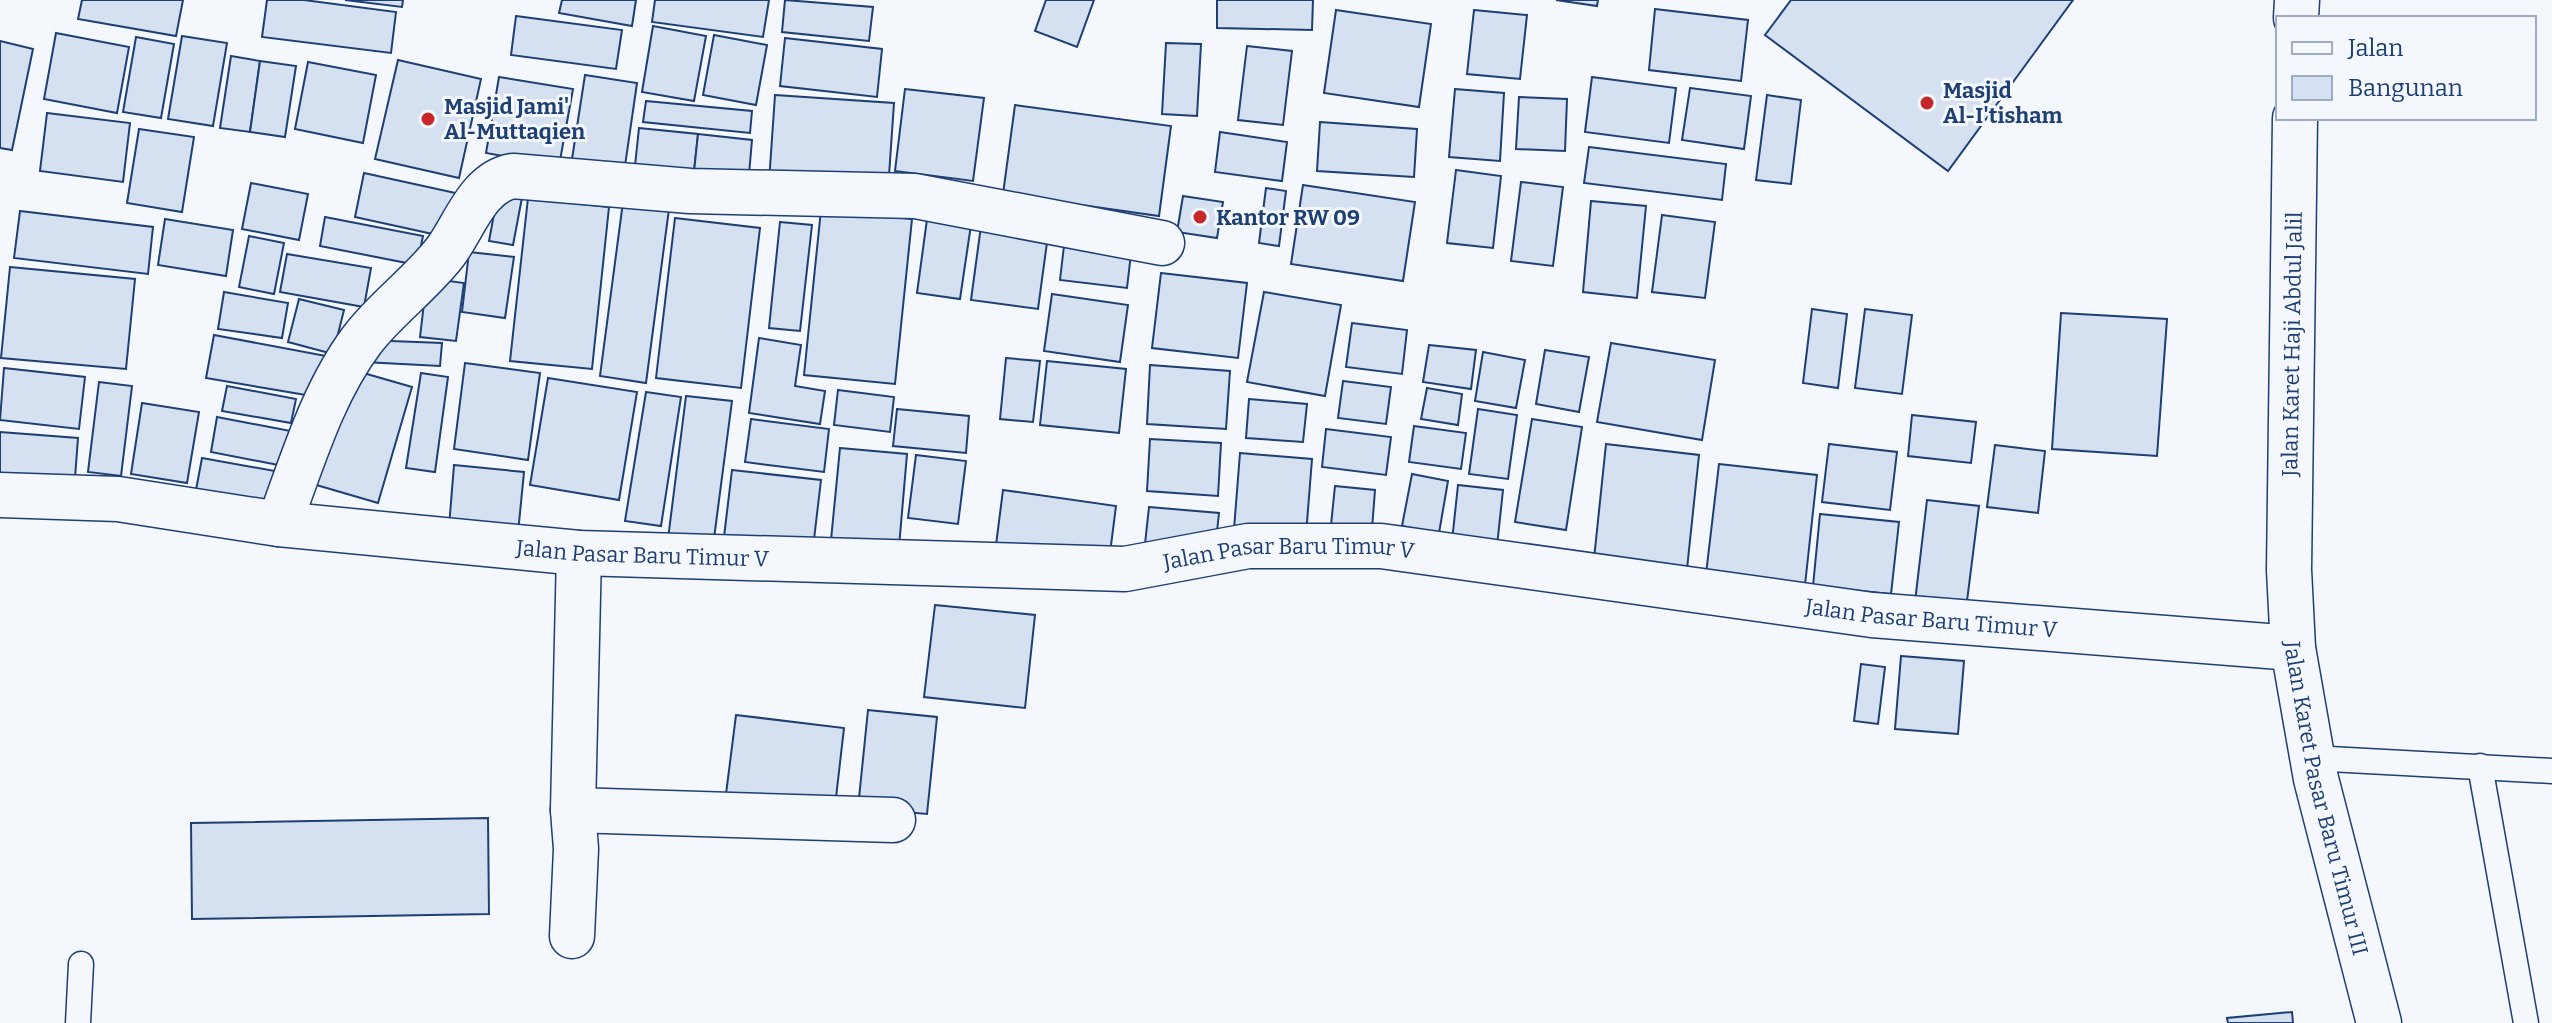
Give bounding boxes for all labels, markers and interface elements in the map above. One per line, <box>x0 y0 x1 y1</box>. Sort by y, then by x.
legend <box>2276 16 2536 120</box>
text: Jalan <box>2347 34 2403 62</box>
text: Bangunan <box>2348 74 2463 102</box>
place label: Masjid Al-I'tisham <box>1943 77 2063 129</box>
place label: Masjid Jami' Al-Muttaqien <box>444 93 585 145</box>
marker: Masjid Al-I'tisham <box>1918 94 1936 112</box>
marker: Masjid Jami' Al-Muttaqien <box>419 110 437 128</box>
place label: Kantor RW 09 <box>1216 204 1360 231</box>
marker: Kantor RW 09 <box>1191 208 1209 226</box>
street label: Jalan Karet Haji Abdul Jalil <box>2276 211 2308 478</box>
street label: Jalan Pasar Baru Timur V <box>1160 532 1417 575</box>
street label: Jalan Pasar Baru Timur V <box>514 533 770 572</box>
street label: Jalan Pasar Baru Timur V <box>1803 592 2059 643</box>
street label: Jalan Karet Pasar Baru Timur III <box>2279 640 2374 958</box>

